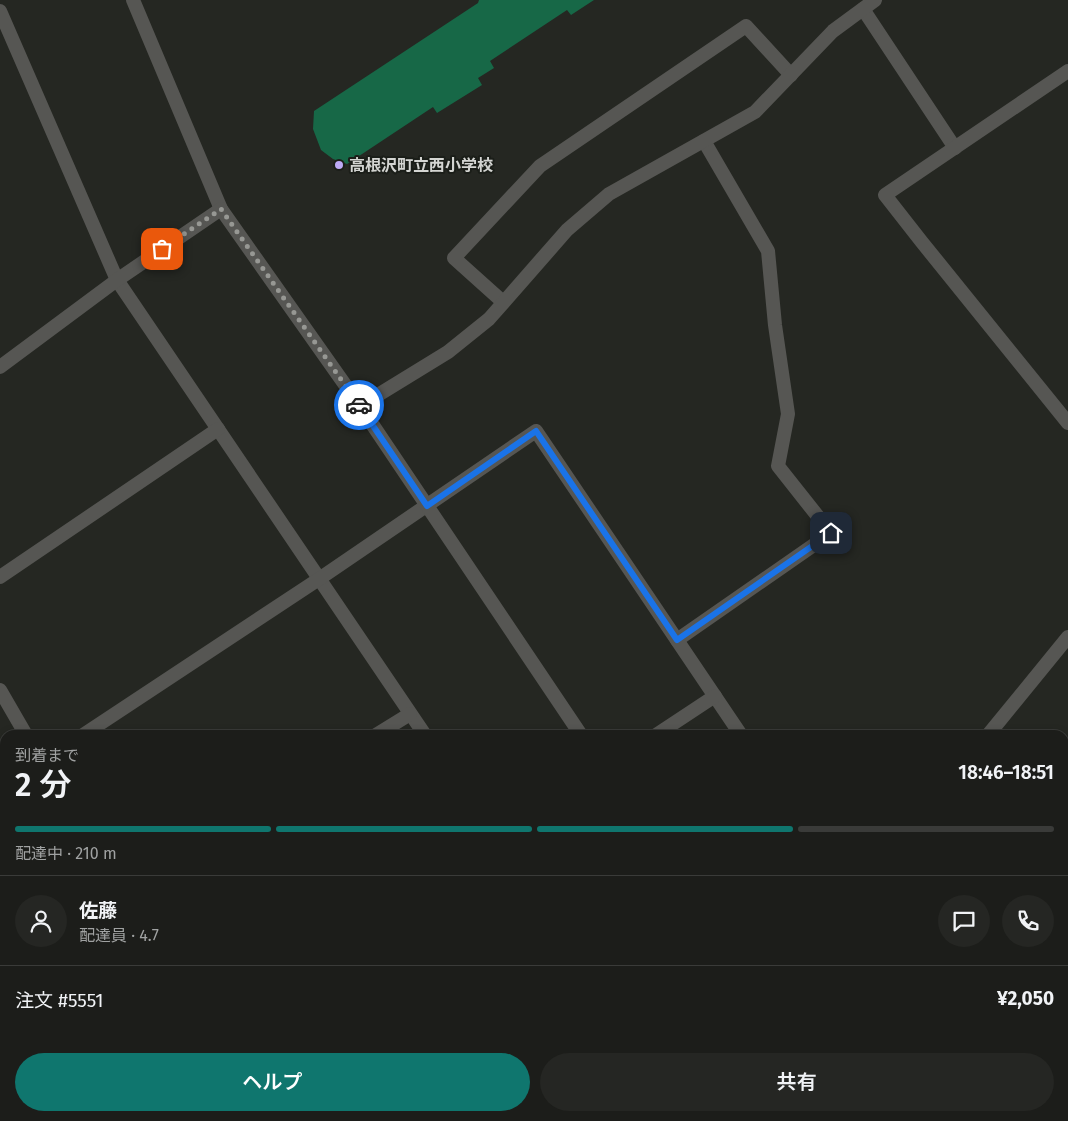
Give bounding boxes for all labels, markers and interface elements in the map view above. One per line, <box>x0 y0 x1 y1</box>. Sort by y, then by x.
place label: 高根沢町立西小学校 <box>349 156 493 175</box>
marker: 高根沢町立西小学校 <box>333 159 345 171</box>
pin <box>141 228 183 270</box>
icon: bag <box>148 235 176 263</box>
courier <box>334 380 384 430</box>
icon: car <box>345 391 373 419</box>
pin <box>810 512 852 554</box>
icon: home <box>817 519 845 547</box>
text: 到着まで <box>15 746 79 765</box>
text: 18:46–18:51 <box>958 761 1054 784</box>
text: 2 分 <box>15 766 71 804</box>
text: 配達中 · 210 m <box>15 844 117 863</box>
button: person <box>15 895 67 947</box>
button: chat <box>938 895 990 947</box>
button: phone <box>1002 895 1054 947</box>
text: 佐藤 <box>79 899 117 922</box>
text: 配達員 · 4.7 <box>79 926 159 945</box>
text: ¥2,050 <box>997 987 1054 1010</box>
text: 注文 #5551 <box>15 989 104 1012</box>
button: ヘルプ <box>15 1053 530 1111</box>
button: 共有 <box>540 1053 1054 1111</box>

